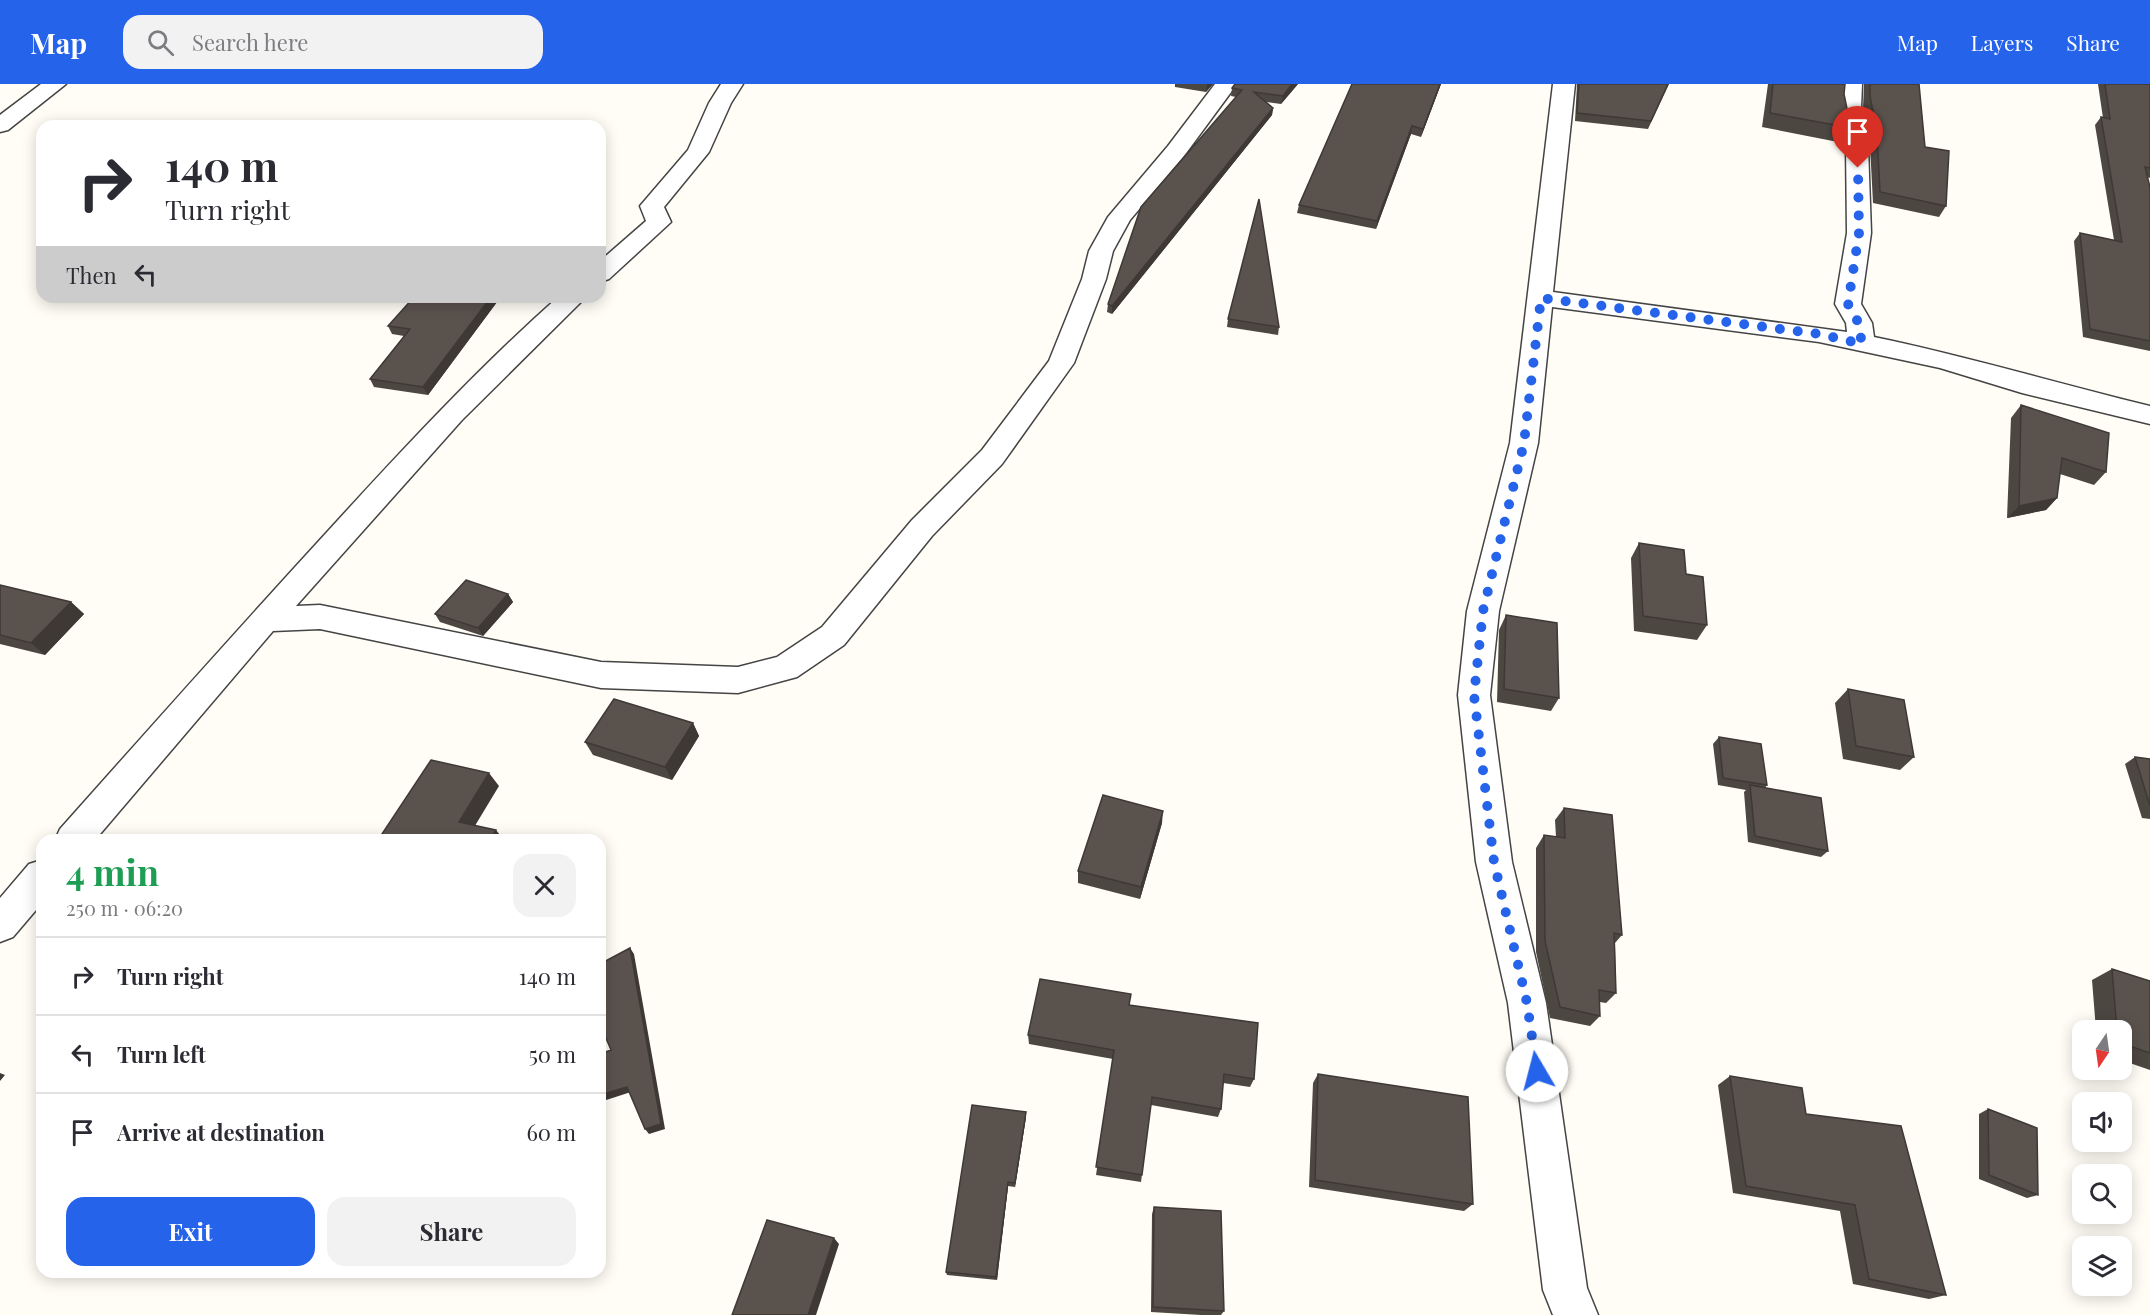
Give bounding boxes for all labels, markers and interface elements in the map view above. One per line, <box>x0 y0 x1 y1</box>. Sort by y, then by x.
search box <box>123 15 543 69</box>
text: Map <box>30 24 87 61</box>
icon: search <box>144 26 177 59</box>
text: Search here <box>192 27 308 57</box>
text: Map <box>1897 28 1938 56</box>
text: Layers <box>1971 28 2033 56</box>
text: Share <box>2066 28 2120 56</box>
pin <box>1832 106 1883 168</box>
icon: arrive <box>1841 115 1874 148</box>
text: 140 m <box>165 137 278 193</box>
icon: right <box>66 144 144 222</box>
text: Turn right <box>165 191 290 227</box>
icon: left <box>129 258 162 291</box>
text: Then <box>66 260 117 290</box>
text: 4 min <box>66 847 159 895</box>
button: close <box>513 854 576 917</box>
text: 250 m · 06:20 <box>66 894 183 921</box>
icon: right <box>66 960 99 993</box>
text: Turn right <box>117 961 223 991</box>
text: 140 m <box>519 961 576 991</box>
north arrow <box>2072 1020 2132 1080</box>
map controls <box>2072 1020 2132 1296</box>
icon: left <box>66 1038 99 1071</box>
text: Turn left <box>117 1039 206 1069</box>
text: 50 m <box>529 1039 576 1069</box>
position arrow <box>1505 1039 1569 1103</box>
button: sound <box>2072 1092 2132 1152</box>
icon: arrive <box>66 1116 99 1149</box>
text: Arrive at destination <box>117 1117 325 1147</box>
text: 60 m <box>526 1117 576 1147</box>
button: search <box>2072 1164 2132 1224</box>
button: Exit <box>66 1197 315 1266</box>
button: Share <box>327 1197 576 1266</box>
button: layers <box>2072 1236 2132 1296</box>

